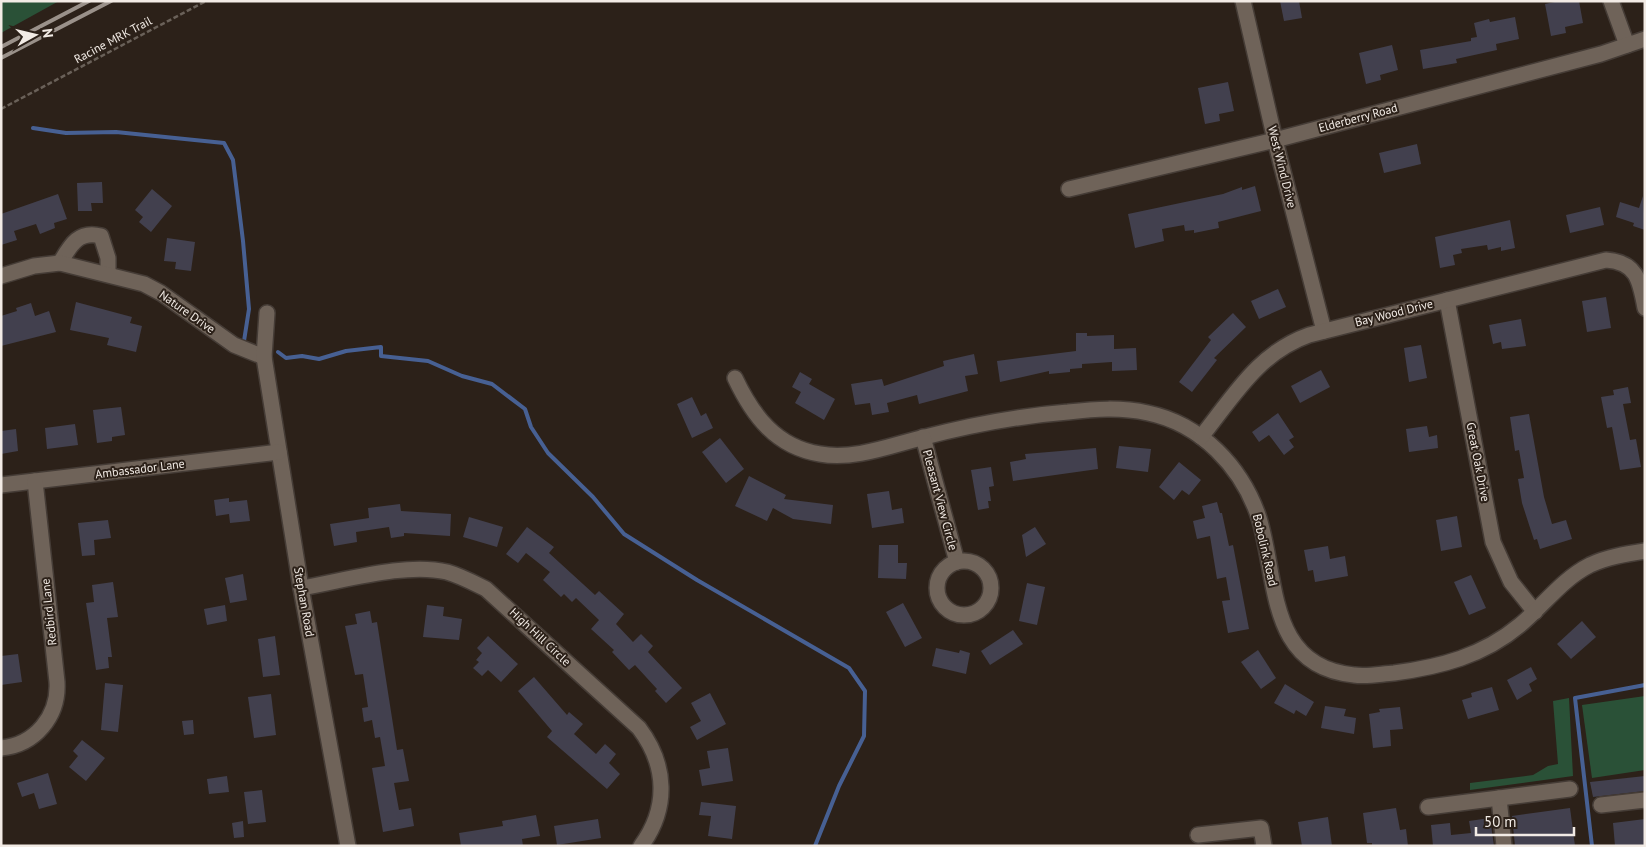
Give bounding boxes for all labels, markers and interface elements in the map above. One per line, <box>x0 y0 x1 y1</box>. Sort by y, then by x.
north arrow <box>10 10 60 60</box>
street label: Racine MRK Trail <box>71 13 155 66</box>
text: N <box>38 27 57 39</box>
street label: Elderberry Road <box>1317 100 1399 135</box>
street label: West Wind Drive <box>1265 124 1300 209</box>
street label: Nature Drive <box>156 287 218 336</box>
street label: Bay Wood Drive <box>1353 296 1434 329</box>
street label: Great Oak Drive <box>1463 421 1494 503</box>
street label: Pleasant View Circle <box>920 448 961 552</box>
street label: Ambassador Lane <box>94 456 186 481</box>
street label: Bobolink Road <box>1250 512 1281 587</box>
street label: Stephan Road <box>291 566 318 638</box>
street label: Redbird Lane <box>38 578 59 646</box>
street label: High Hill Circle <box>507 604 574 669</box>
scale bar <box>1476 804 1574 836</box>
text: 50 m <box>1484 812 1517 831</box>

